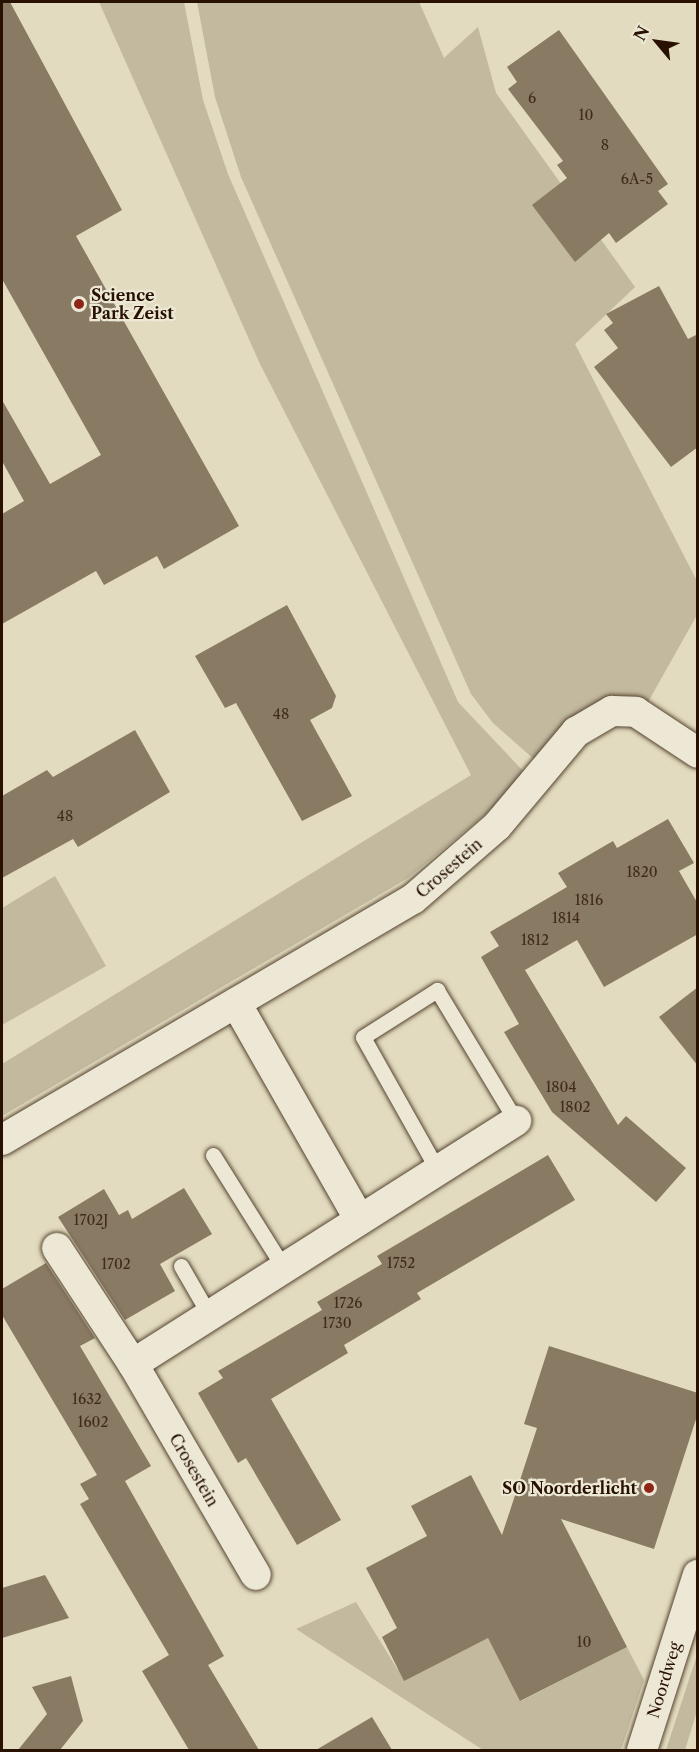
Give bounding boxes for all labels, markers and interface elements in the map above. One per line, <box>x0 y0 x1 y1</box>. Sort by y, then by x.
north arrow <box>627 12 687 72</box>
text: N <box>629 22 653 44</box>
house number: 6 <box>528 90 536 106</box>
house number: 10 <box>579 107 593 123</box>
house number: 8 <box>601 137 609 153</box>
house number: 6A-5 <box>621 171 653 187</box>
place label: Science Park Zeist <box>91 285 174 323</box>
marker: Science Park Zeist <box>72 297 86 311</box>
house number: 48 <box>273 706 289 722</box>
house number: 48 <box>57 808 73 824</box>
street label: Crosestein <box>412 834 486 902</box>
house number: 1820 <box>626 864 658 880</box>
house number: 1816 <box>575 892 603 908</box>
house number: 1814 <box>552 910 580 926</box>
house number: 1812 <box>521 932 549 948</box>
house number: 1804 <box>545 1079 577 1095</box>
house number: 1802 <box>559 1099 591 1115</box>
house number: 1702J <box>74 1212 108 1228</box>
house number: 1752 <box>387 1255 415 1271</box>
house number: 1702 <box>101 1256 131 1272</box>
house number: 1726 <box>333 1295 363 1311</box>
house number: 1730 <box>322 1315 352 1331</box>
house number: 1632 <box>72 1391 102 1407</box>
house number: 1602 <box>77 1414 109 1430</box>
street label: Crosestein <box>165 1430 223 1510</box>
place label: SO Noorderlicht <box>502 1478 637 1498</box>
marker: SO Noorderlicht <box>642 1481 656 1495</box>
house number: 10 <box>577 1634 591 1650</box>
street label: Noordweg <box>643 1640 685 1720</box>

